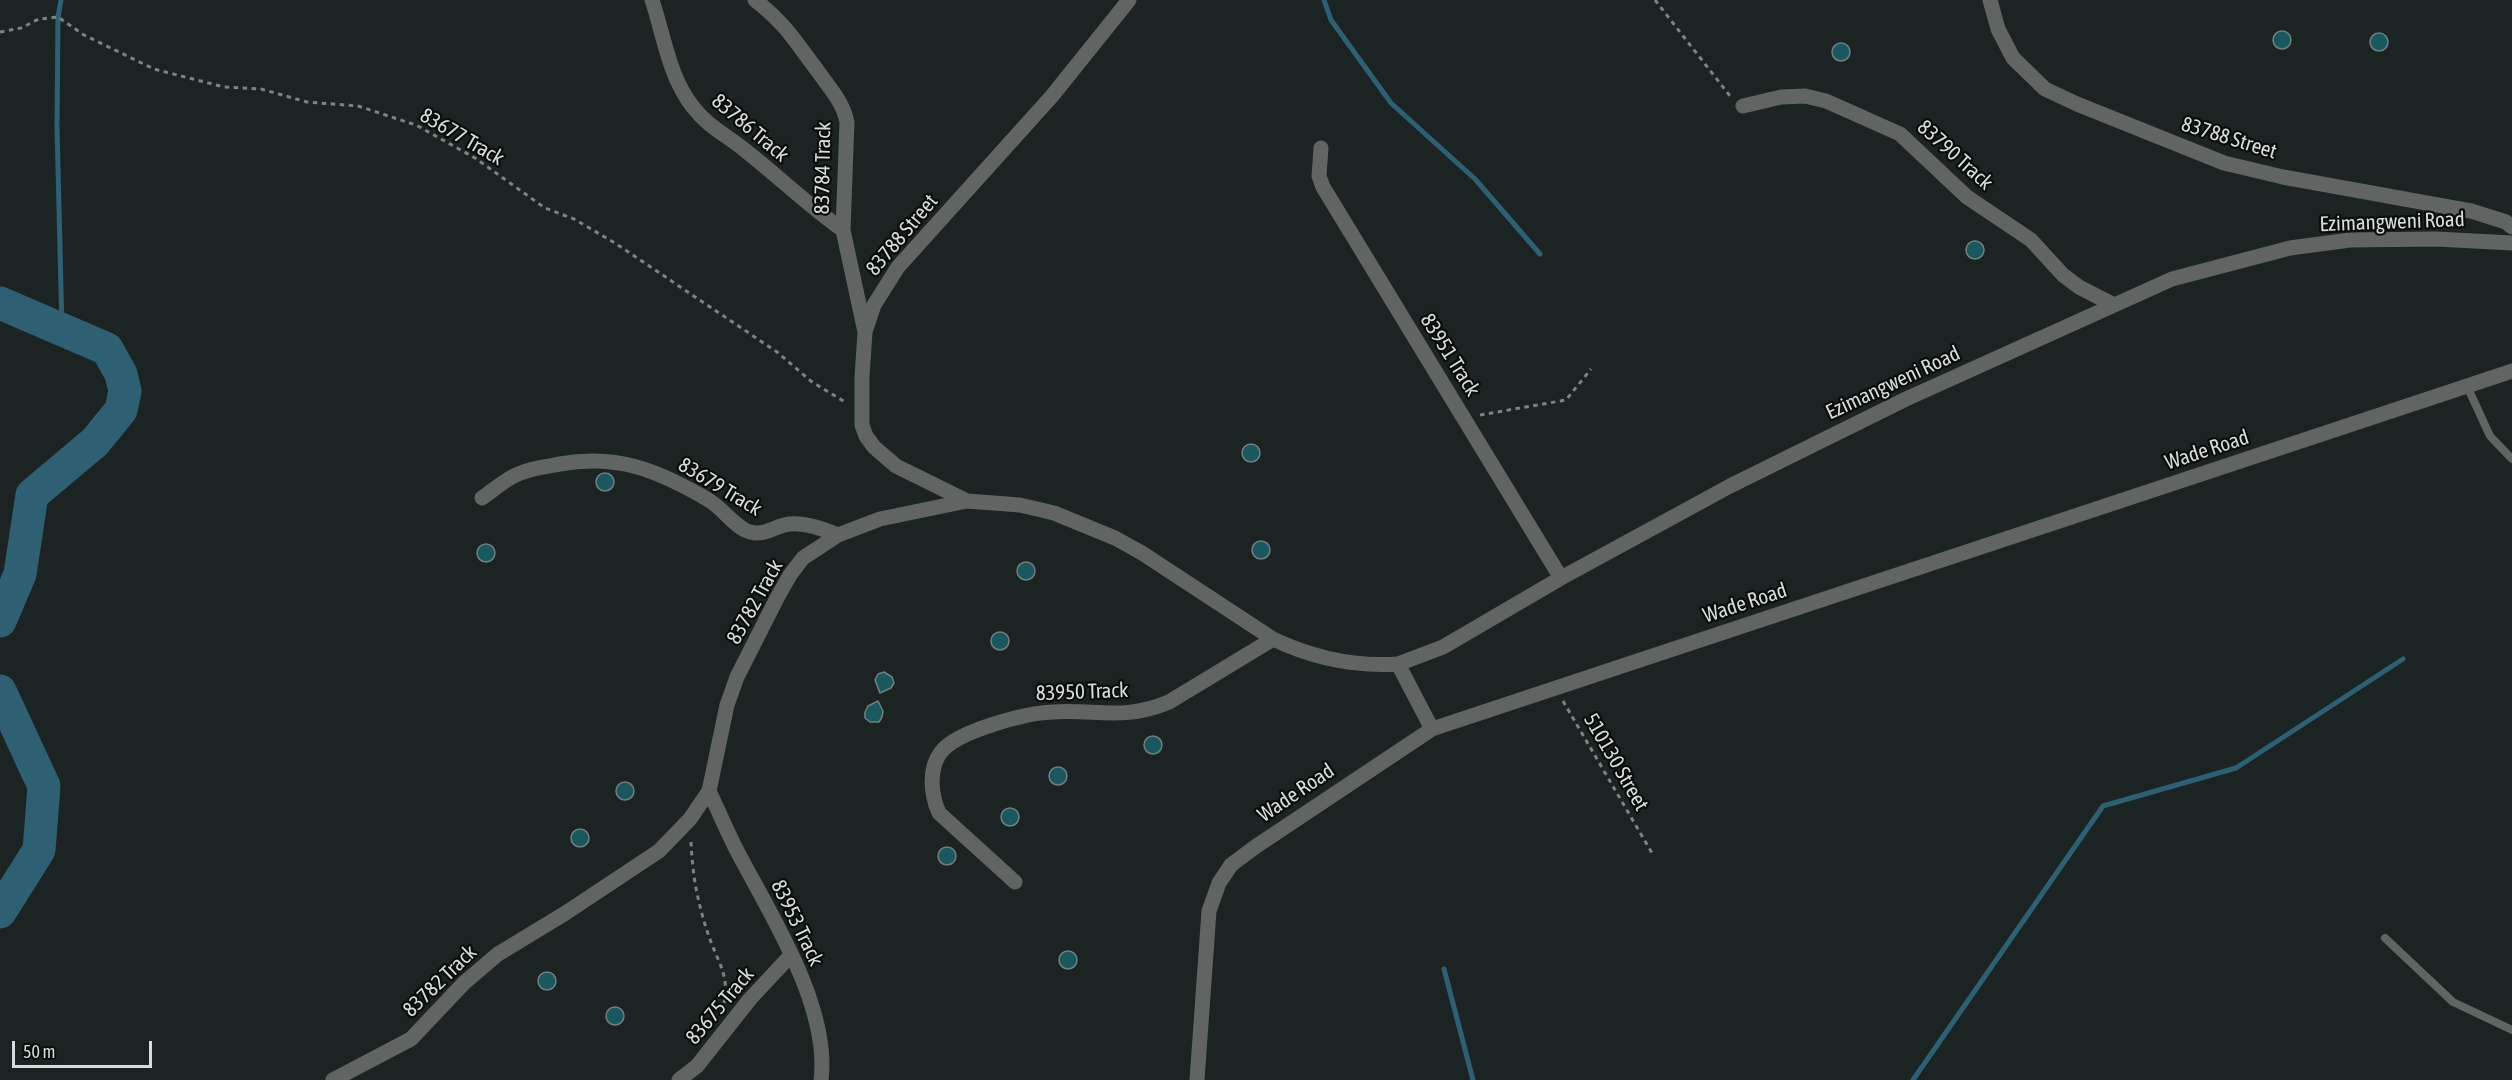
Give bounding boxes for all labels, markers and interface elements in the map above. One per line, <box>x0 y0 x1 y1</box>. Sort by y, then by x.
street label: 83786 Track <box>706 89 794 167</box>
street label: 83677 Track <box>416 103 508 171</box>
street label: 83788 Street <box>2178 112 2280 164</box>
street label: 83790 Track <box>1912 115 1998 195</box>
street label: 83784 Track <box>810 121 836 215</box>
street label: 83788 Street <box>861 189 943 281</box>
street label: Ezimangweni Road <box>2319 207 2465 237</box>
street label: 83951 Track <box>1415 309 1485 401</box>
street label: Ezimangweni Road <box>1822 341 1964 425</box>
street label: Wade Road <box>2162 425 2252 475</box>
street label: 83679 Track <box>674 452 766 522</box>
street label: 83782 Track <box>722 555 788 649</box>
street label: Wade Road <box>1700 578 1790 628</box>
street label: 83950 Track <box>1035 678 1129 706</box>
street label: 510130 Street <box>1578 709 1654 815</box>
street label: Wade Road <box>1253 758 1339 828</box>
street label: 83953 Track <box>765 876 829 970</box>
street label: 83782 Track <box>398 940 482 1022</box>
street label: 83675 Track <box>681 962 759 1050</box>
scale bar <box>15 1029 154 1067</box>
text: 50 m <box>23 1041 55 1062</box>

